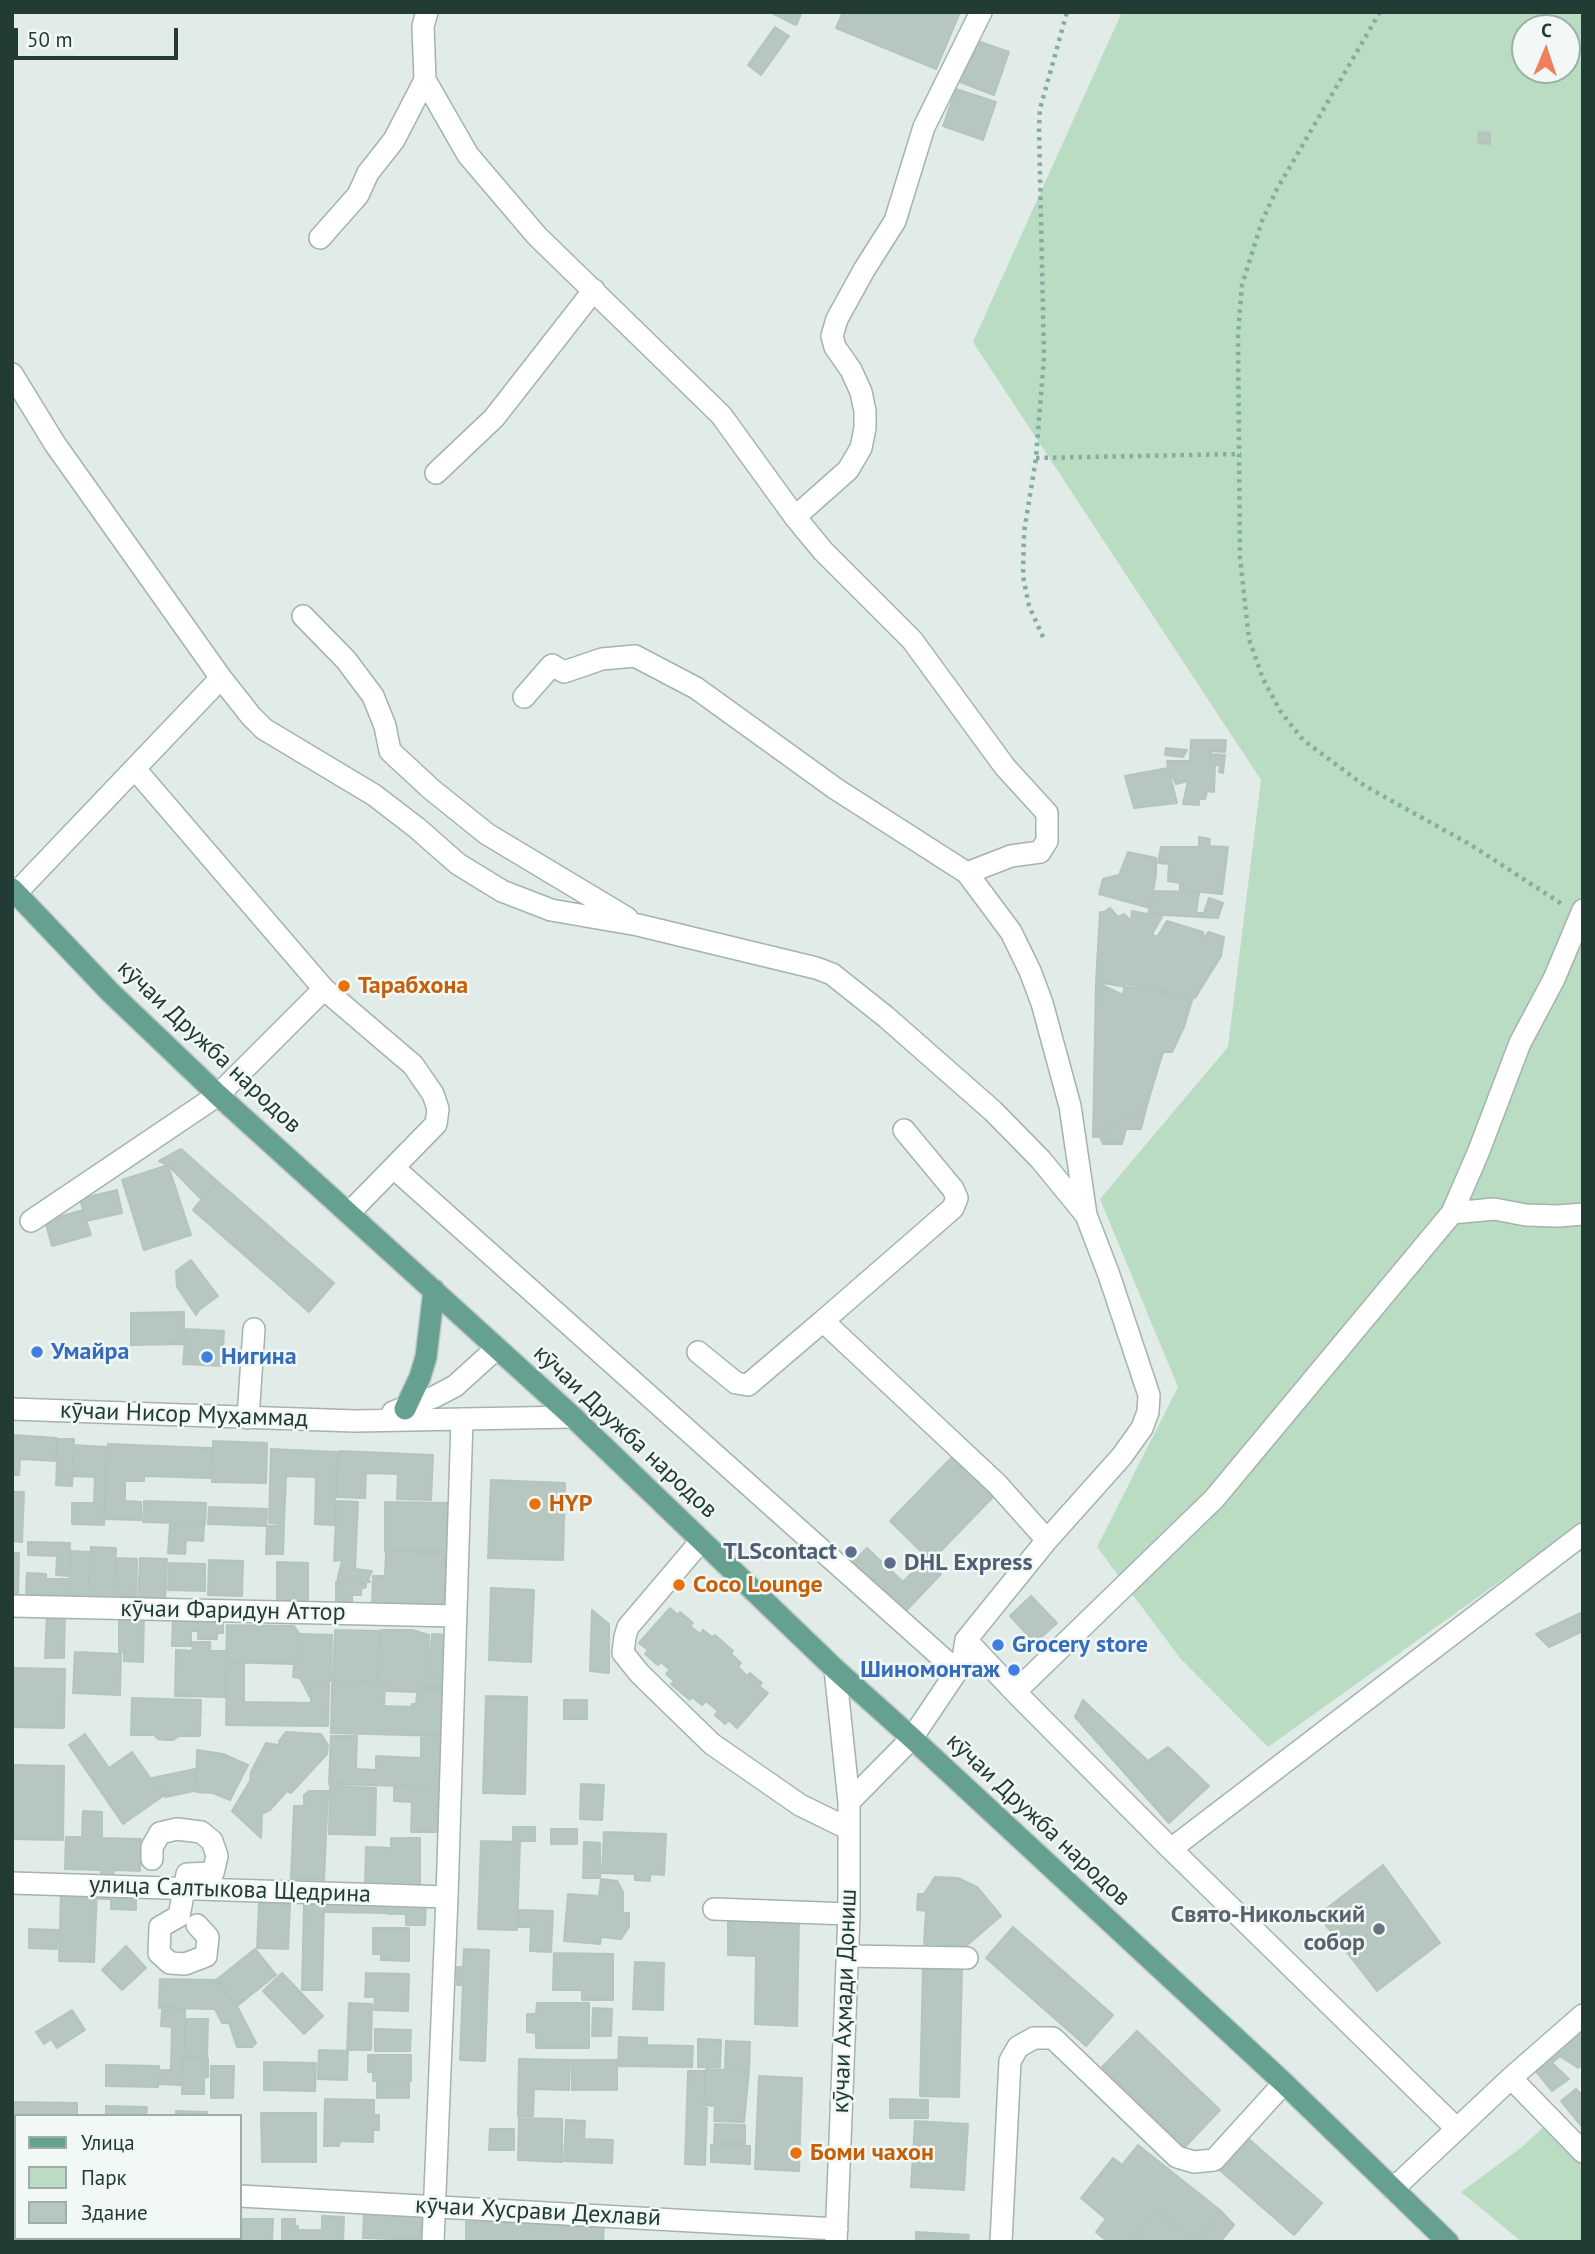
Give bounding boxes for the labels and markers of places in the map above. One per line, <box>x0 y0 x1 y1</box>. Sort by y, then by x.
place label: Тарабхона <box>358 972 468 1000</box>
marker: Тарабхона <box>336 978 352 994</box>
place label: Умайра <box>51 1338 129 1366</box>
place label: Нигина <box>221 1343 297 1371</box>
marker: Умайра <box>29 1344 45 1360</box>
marker: Нигина <box>199 1349 215 1365</box>
place label: HYP <box>549 1490 593 1518</box>
marker: HYP <box>527 1496 543 1512</box>
place label: TLScontact <box>723 1538 837 1566</box>
marker: TLScontact <box>843 1544 859 1560</box>
place label: DHL Express <box>904 1549 1033 1577</box>
marker: DHL Express <box>882 1555 898 1571</box>
place label: Coco Lounge <box>693 1571 823 1599</box>
marker: Coco Lounge <box>671 1577 687 1593</box>
place label: Grocery store <box>1012 1631 1148 1659</box>
marker: Grocery store <box>990 1637 1006 1653</box>
place label: Шиномонтаж <box>860 1656 1000 1684</box>
marker: Шиномонтаж <box>1006 1662 1022 1678</box>
place label: Свято-Никольский собор <box>1171 1901 1365 1957</box>
marker: Свято-Никольский собор <box>1371 1921 1387 1937</box>
place label: Боми чахон <box>810 2139 934 2167</box>
marker: Боми чахон <box>788 2145 804 2161</box>

